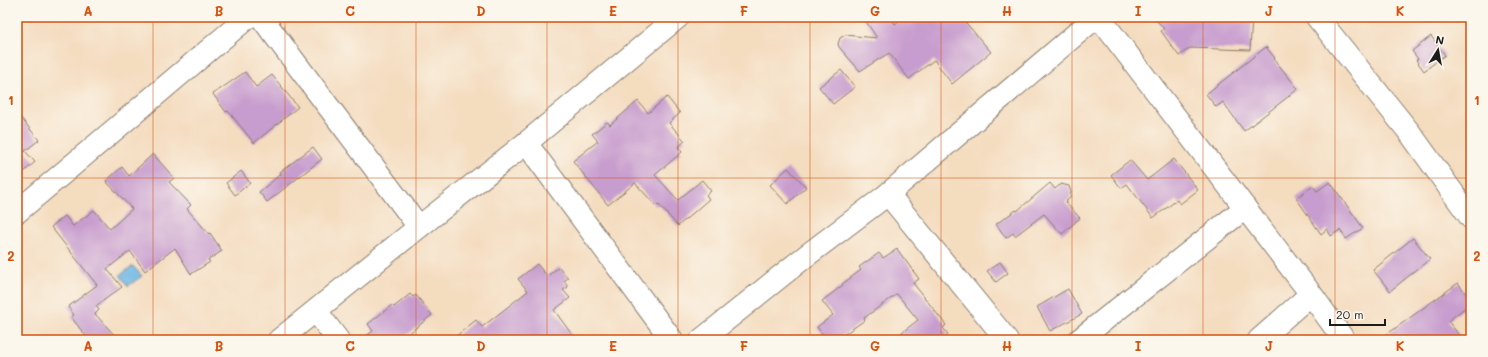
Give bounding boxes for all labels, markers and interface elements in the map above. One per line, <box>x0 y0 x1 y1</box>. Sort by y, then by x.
text: A <box>83 2 93 19</box>
text: B <box>215 2 224 19</box>
text: C <box>345 2 355 19</box>
text: D <box>476 2 486 19</box>
text: E <box>609 2 617 19</box>
text: F <box>740 2 748 19</box>
text: G <box>870 2 880 19</box>
text: H <box>1002 2 1012 19</box>
text: I <box>1135 2 1142 19</box>
text: J <box>1265 2 1273 19</box>
text: K <box>1396 2 1405 19</box>
north arrow <box>1418 30 1458 70</box>
text: N <box>1434 32 1446 48</box>
text: 1 <box>8 91 14 108</box>
text: 1 <box>1474 91 1480 108</box>
text: 2 <box>7 247 15 264</box>
text: 2 <box>1473 247 1481 264</box>
scale bar <box>1330 301 1385 327</box>
text: 20 m <box>1336 306 1364 322</box>
text: A <box>83 337 93 354</box>
text: B <box>215 337 224 354</box>
text: C <box>345 337 355 354</box>
text: D <box>476 337 486 354</box>
text: E <box>609 337 617 354</box>
text: F <box>740 337 748 354</box>
text: G <box>870 337 880 354</box>
text: H <box>1002 337 1012 354</box>
text: I <box>1135 337 1142 354</box>
text: J <box>1265 337 1273 354</box>
text: K <box>1396 337 1405 354</box>

